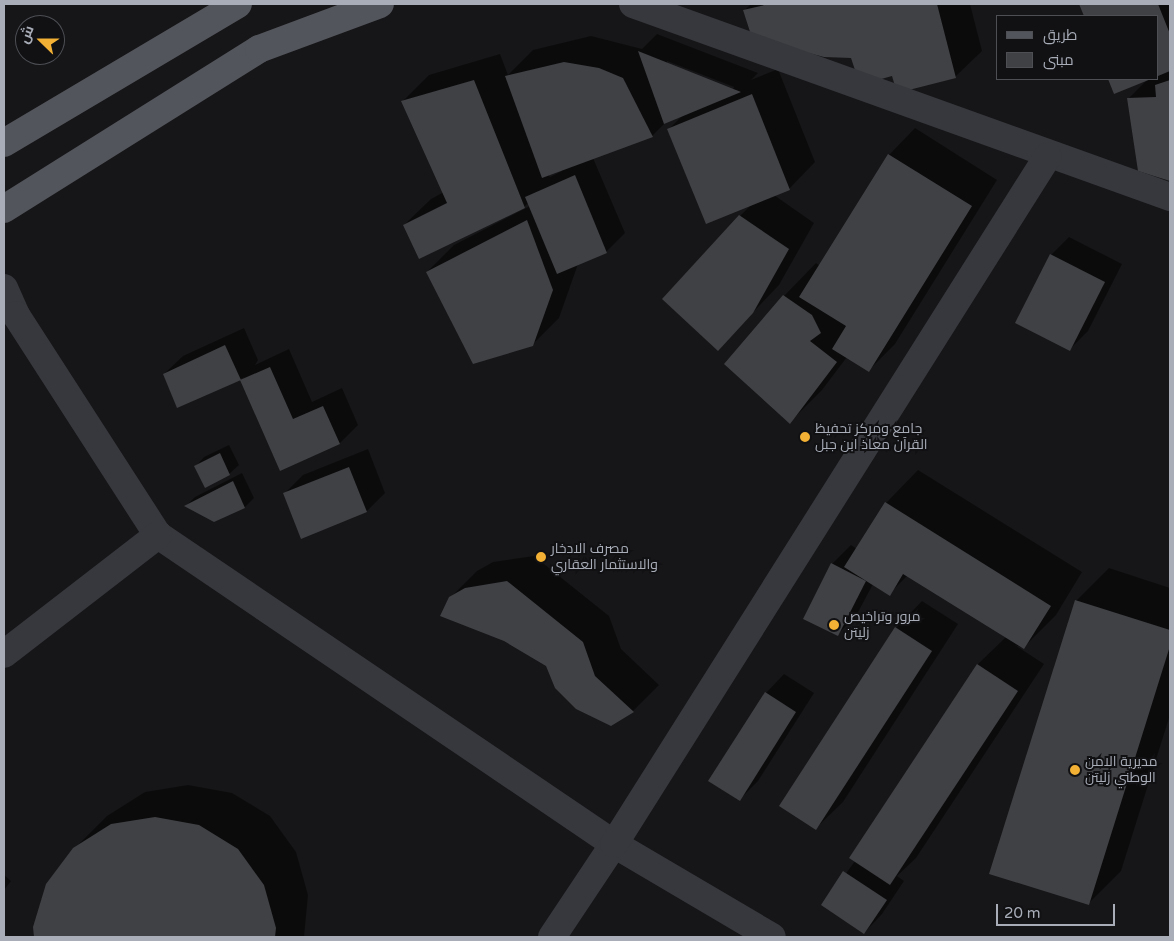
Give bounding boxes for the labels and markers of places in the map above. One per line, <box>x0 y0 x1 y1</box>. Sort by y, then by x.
place label: جامع ومركز تحفيظ القرآن معاذ ابن جبل <box>815 421 928 454</box>
marker: جامع ومركز تحفيظ القرآن معاذ ابن جبل <box>799 431 811 443</box>
place label: مصرف اﻻدخار واﻻستثمار العقاري <box>551 541 658 574</box>
marker: مصرف اﻻدخار واﻻستثمار العقاري <box>535 551 547 563</box>
place label: مرور وتراخيص زليتن <box>844 609 920 642</box>
marker: مرور وتراخيص زليتن <box>828 619 840 631</box>
place label: مديرية الامن الوطني زليتن <box>1085 754 1158 786</box>
marker: مديرية الامن الوطني زليتن <box>1069 764 1081 776</box>

